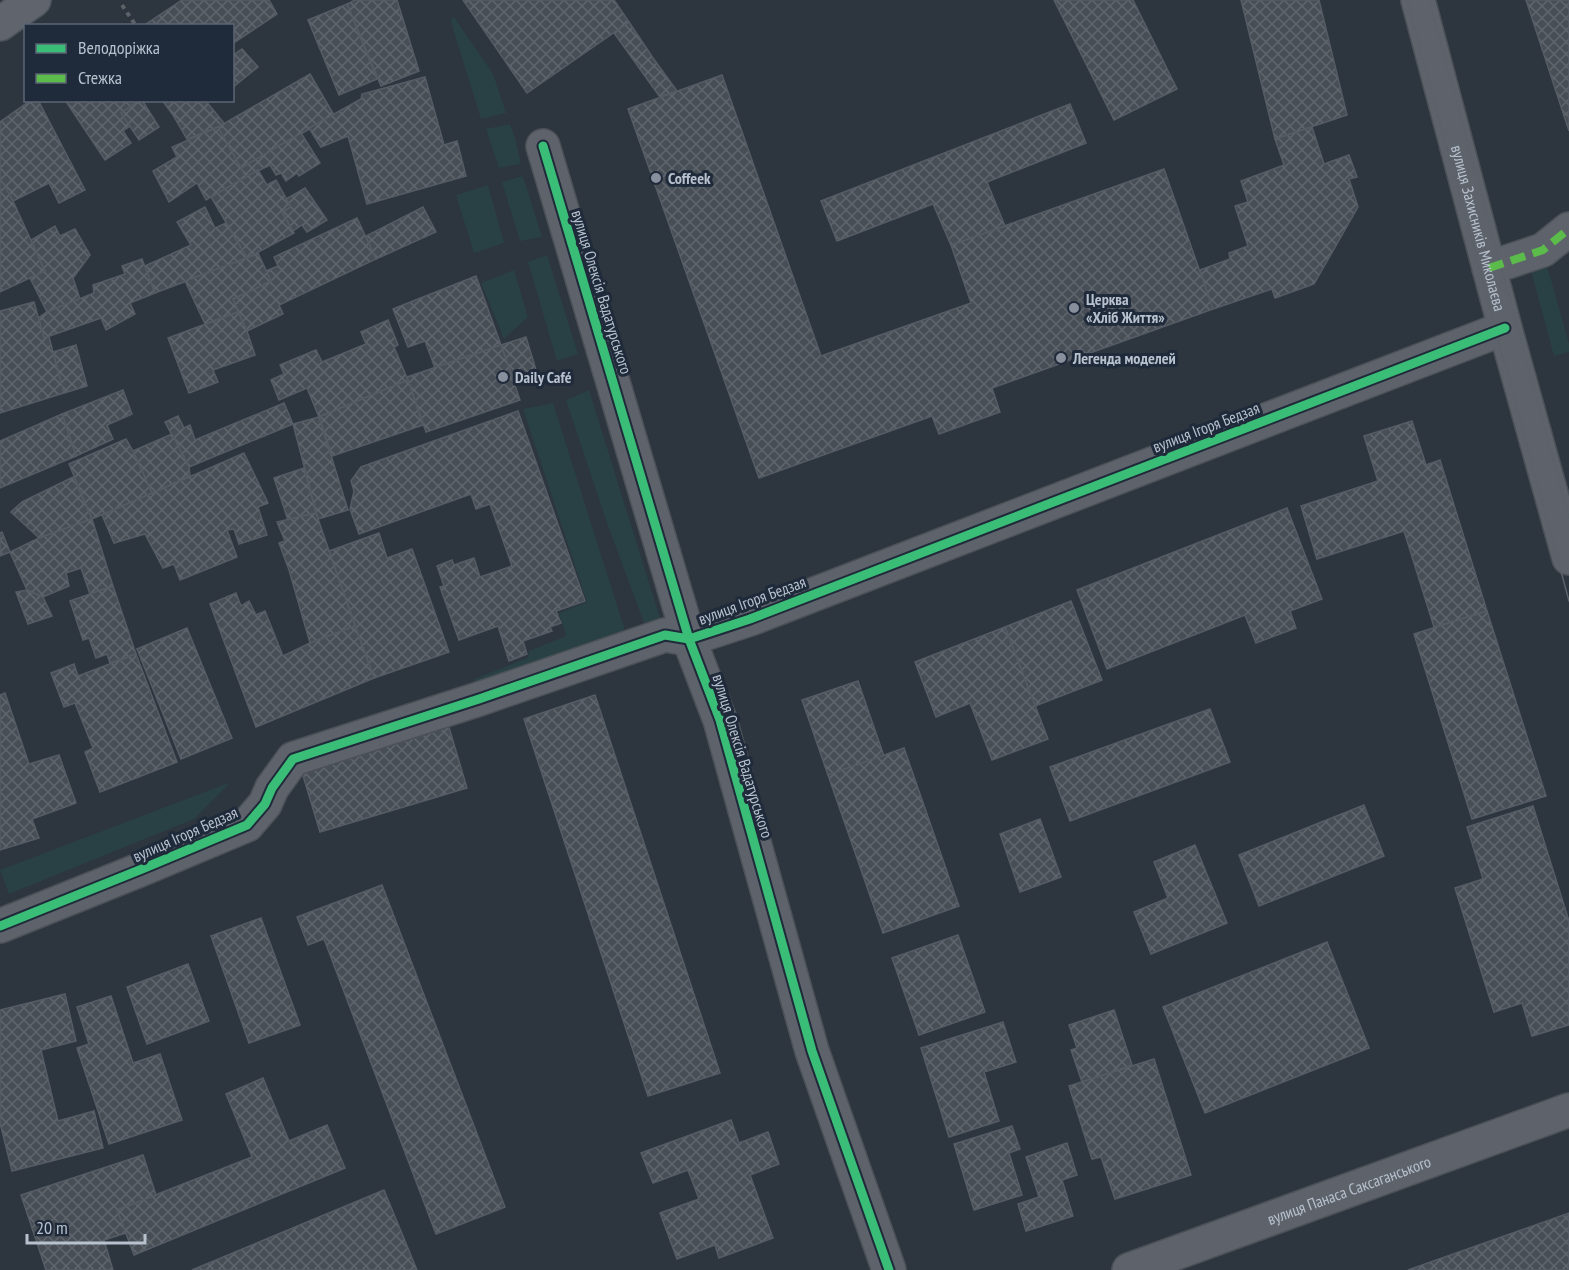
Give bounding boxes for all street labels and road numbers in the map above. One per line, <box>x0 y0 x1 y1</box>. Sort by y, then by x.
street label: вулиця Захисників Миколаєва <box>1447 143 1510 313</box>
street label: вулиця Олексія Вадатурського <box>568 208 636 376</box>
street label: вулиця Ігоря Бедзая <box>1150 397 1262 457</box>
street label: вулиця Ігоря Бедзая <box>696 571 808 629</box>
street label: вулиця Олексія Вадатурського <box>709 672 777 840</box>
street label: вулиця Ігоря Бедзая <box>129 802 241 866</box>
street label: вулиця Панаса Саксаганського <box>1264 1151 1433 1229</box>

